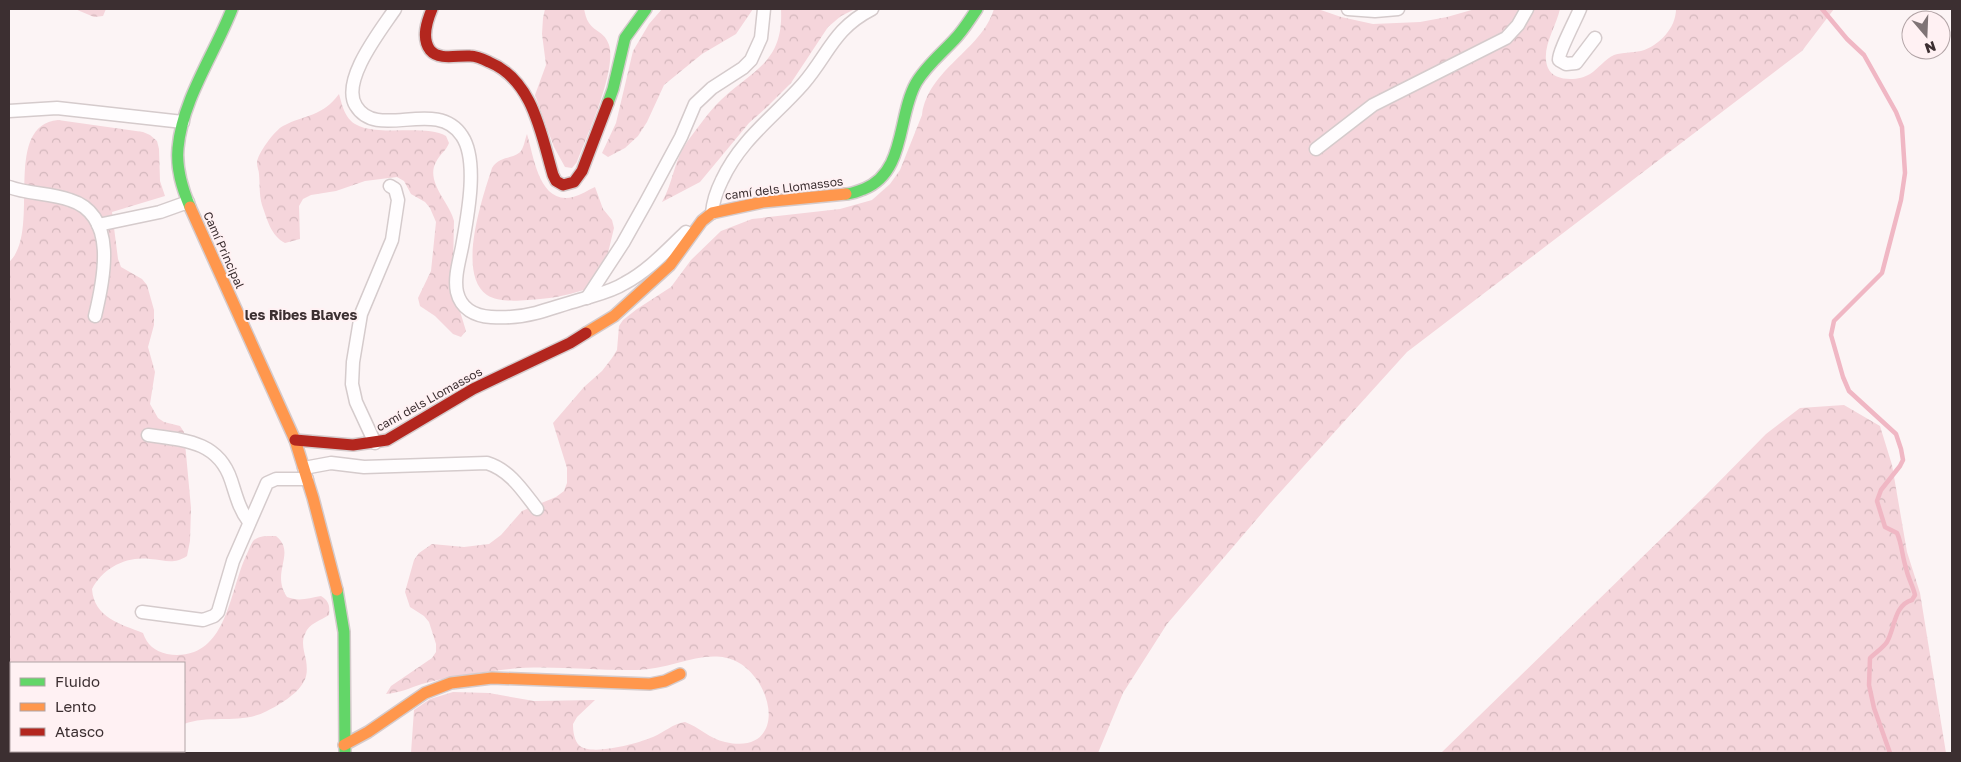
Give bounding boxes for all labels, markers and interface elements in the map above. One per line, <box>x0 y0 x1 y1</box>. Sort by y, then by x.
north arrow <box>1901 10 1951 60</box>
text: N <box>1923 38 1938 58</box>
street label: camí dels Llomassos <box>724 173 844 203</box>
street label: Camí Principal <box>200 209 248 291</box>
district label: les Ribes Blaves <box>245 306 357 323</box>
street label: camí dels Llomassos <box>373 364 485 434</box>
legend <box>10 662 185 752</box>
text: Fluido <box>55 672 100 690</box>
text: Lento <box>55 697 96 715</box>
text: Atasco <box>55 722 104 740</box>

